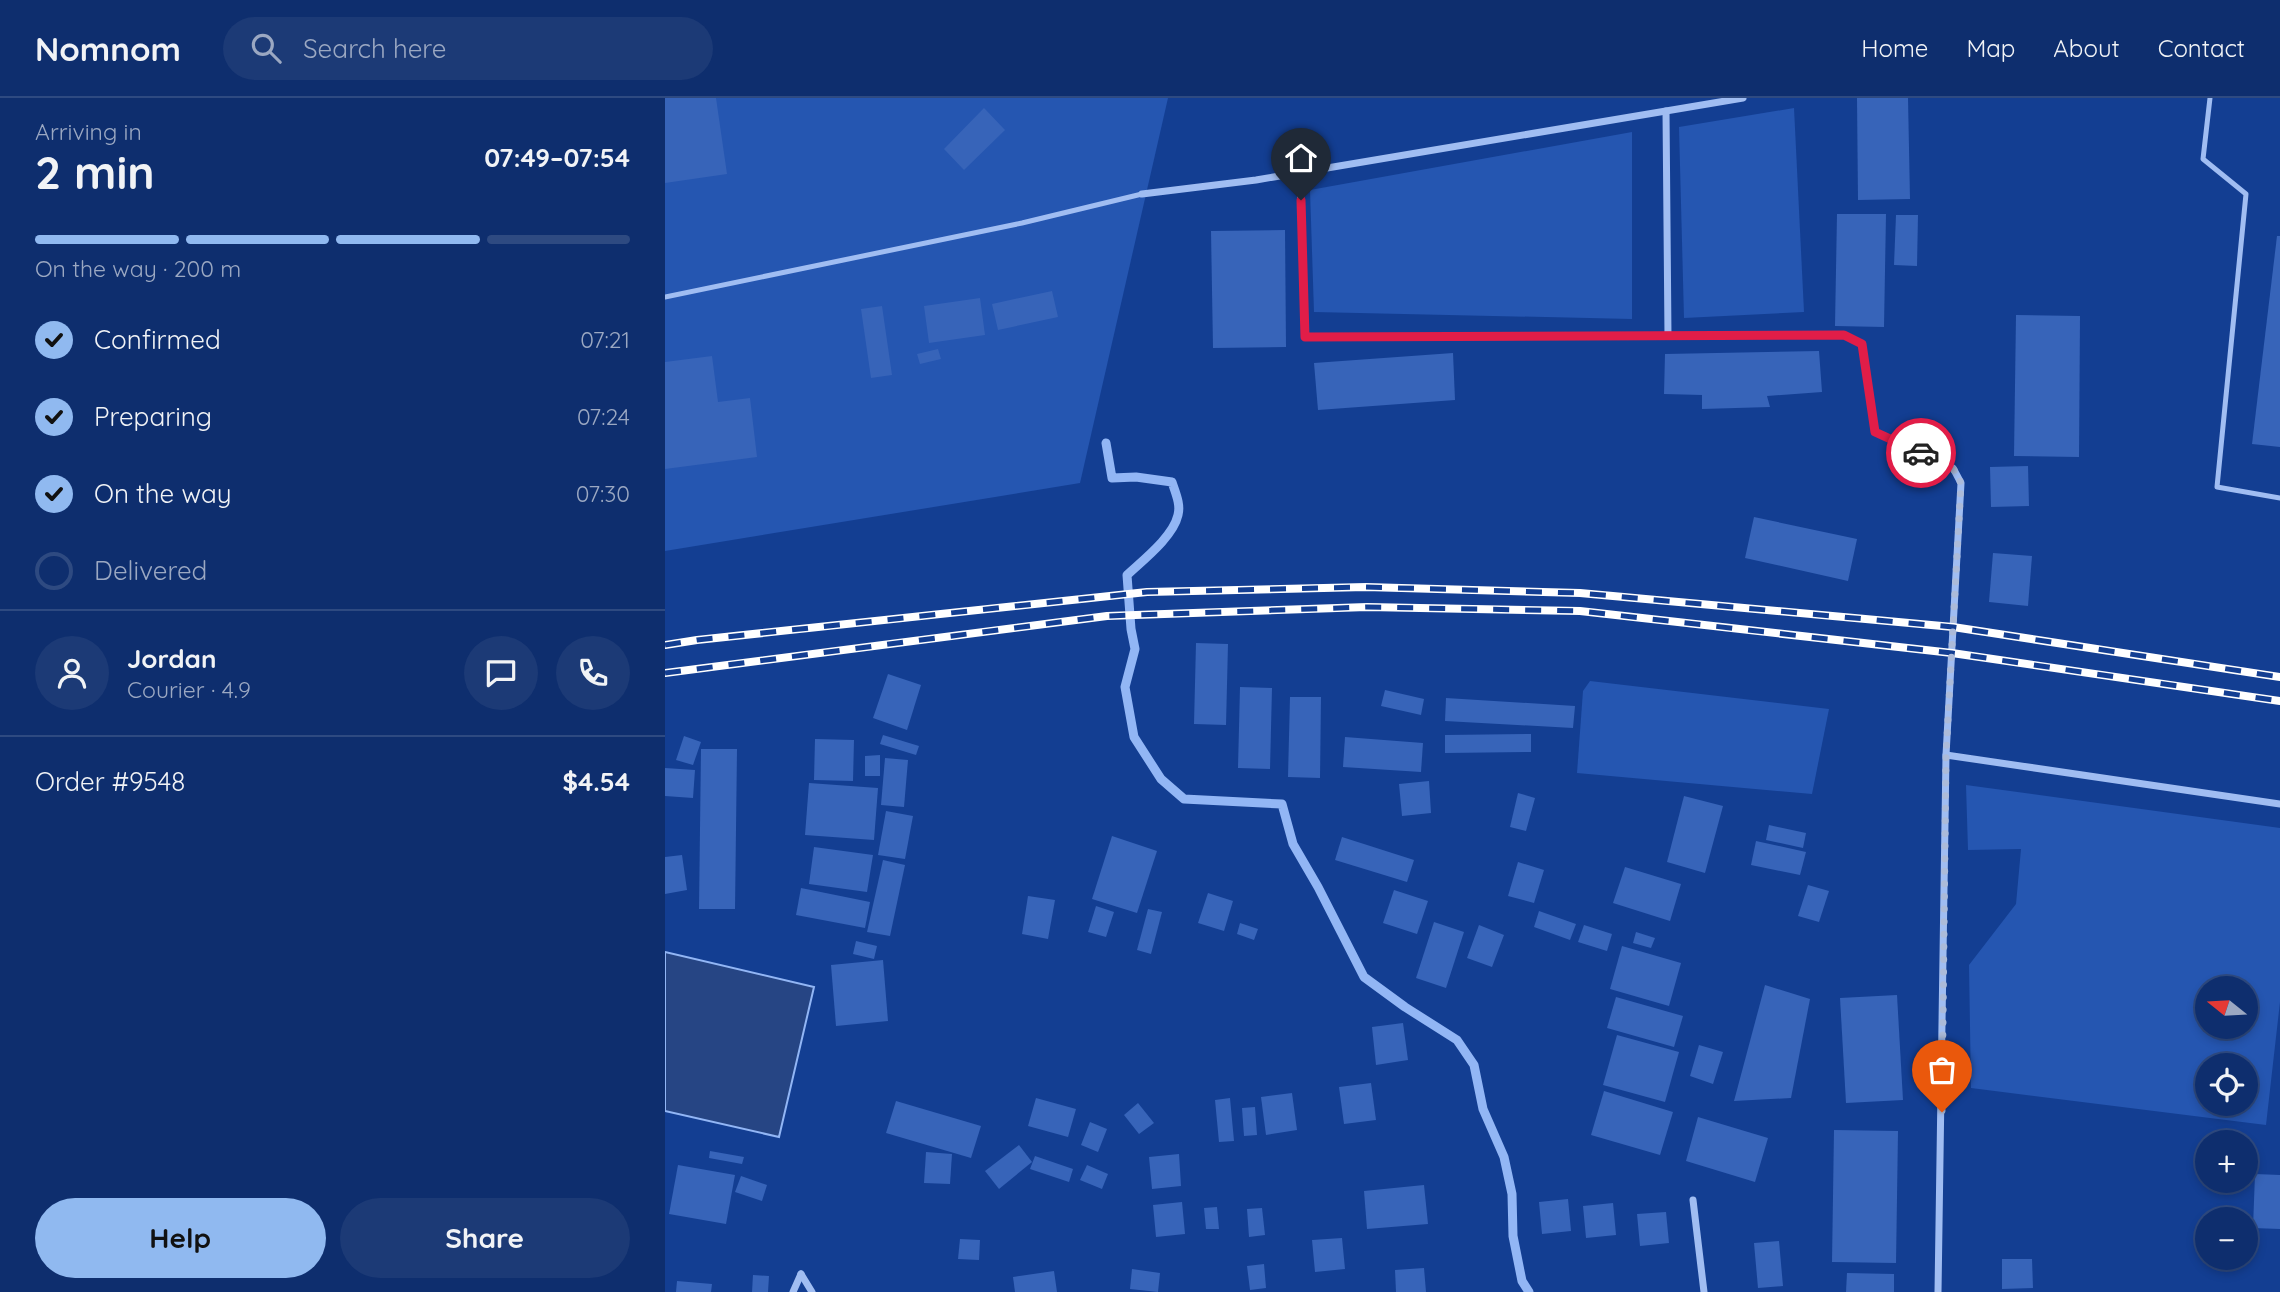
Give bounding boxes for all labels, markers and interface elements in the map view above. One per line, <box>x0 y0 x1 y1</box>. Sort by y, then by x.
search box <box>223 17 713 80</box>
text: Nomnom <box>35 28 181 69</box>
icon: search <box>247 29 285 67</box>
text: Search here <box>303 32 447 65</box>
text: Home <box>1861 33 1928 63</box>
text: Map <box>1966 33 2015 63</box>
text: About <box>2053 33 2120 63</box>
text: Contact <box>2158 33 2245 63</box>
text: Arriving in <box>35 117 142 146</box>
pin <box>1271 128 1331 200</box>
icon: home <box>1282 139 1320 177</box>
text: 07:49–07:54 <box>484 141 630 174</box>
text: 2 min <box>35 143 155 201</box>
text: On the way · 200 m <box>35 254 241 283</box>
icon: check <box>35 321 73 359</box>
text: Confirmed <box>94 323 221 356</box>
text: 07:21 <box>580 325 630 354</box>
icon: check <box>35 398 73 436</box>
text: Preparing <box>94 400 212 433</box>
text: 07:24 <box>577 402 630 431</box>
courier <box>1886 418 1956 488</box>
icon: car <box>1902 434 1940 472</box>
icon: check <box>35 475 73 513</box>
text: On the way <box>94 477 232 510</box>
text: 07:30 <box>576 479 630 508</box>
text: Delivered <box>94 554 207 587</box>
button: person <box>35 636 109 710</box>
button: chat <box>464 636 538 710</box>
button: phone <box>556 636 630 710</box>
text: Jordan <box>127 642 216 675</box>
text: Courier · 4.9 <box>127 675 251 704</box>
text: Order #9548 <box>35 765 185 798</box>
text: $4.54 <box>562 765 630 798</box>
north arrow <box>2195 976 2257 1040</box>
map controls <box>2195 976 2258 1270</box>
pin <box>1912 1040 1972 1112</box>
icon: bag <box>1923 1051 1961 1089</box>
button: locate <box>2195 1053 2258 1116</box>
button: + <box>2195 1130 2258 1193</box>
button: Help <box>35 1198 326 1278</box>
button: Share <box>340 1198 630 1278</box>
button: − <box>2195 1207 2258 1270</box>

